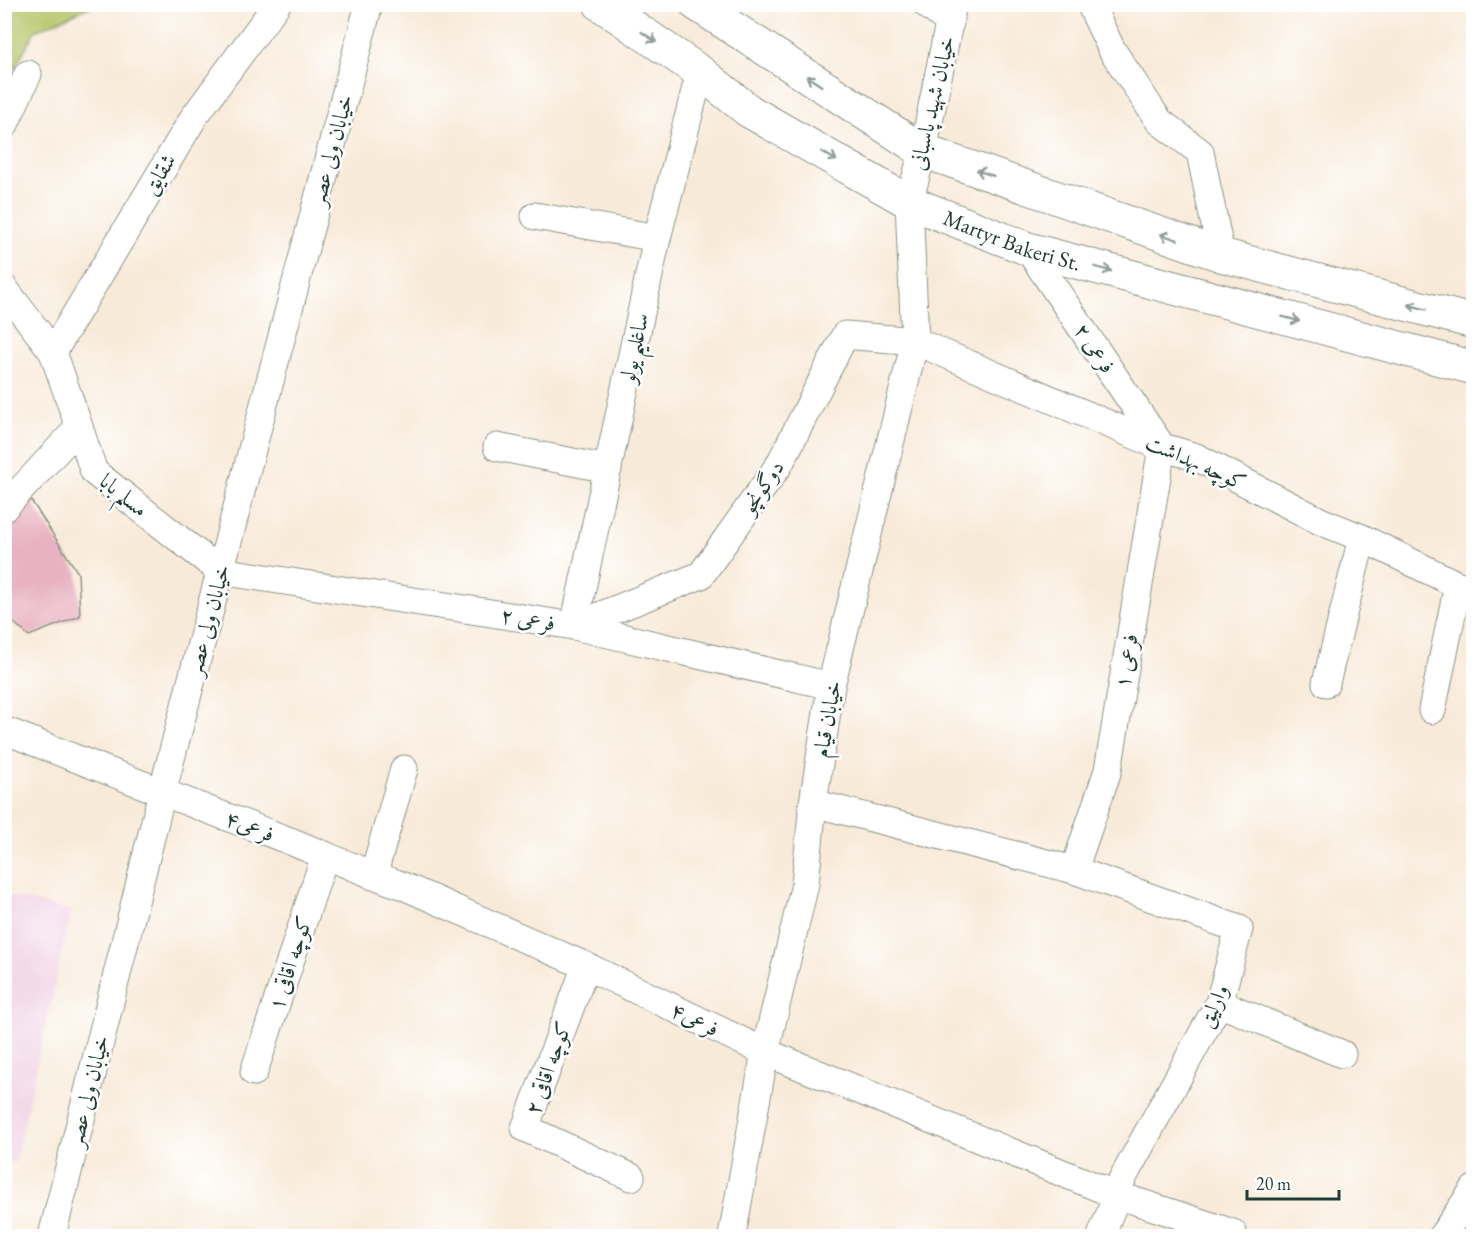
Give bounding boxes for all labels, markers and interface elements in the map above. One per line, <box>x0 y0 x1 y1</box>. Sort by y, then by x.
one-way arrow <box>640 31 657 43</box>
street label: خیابان شهید پاسبانی <box>902 33 963 174</box>
one-way arrow <box>806 75 823 87</box>
street label: خیابان ولی عصر <box>302 91 360 211</box>
street label: شقایق <box>135 148 183 200</box>
one-way arrow <box>820 150 837 162</box>
one-way arrow <box>976 166 994 177</box>
street label: Martyr Bakeri St. <box>939 203 1084 277</box>
one-way arrow <box>1160 230 1179 241</box>
one-way arrow <box>1093 264 1112 275</box>
one-way arrow <box>1408 300 1427 312</box>
street label: ساغلیم یولو <box>612 311 662 389</box>
one-way arrow <box>1281 314 1300 326</box>
street label: فرعی ۲ <box>1068 317 1122 379</box>
street label: کوچه بهداشت <box>1141 427 1251 498</box>
street label: دوگونچو <box>732 454 791 522</box>
street label: مسلم بابا <box>89 467 154 530</box>
street label: خیابان ولی عصر <box>179 561 237 681</box>
street label: فرعی ۲ <box>499 600 557 638</box>
street label: فرعی ۱ <box>1107 632 1145 690</box>
street label: خیابان قیام <box>806 678 853 761</box>
street label: فرعی۴ <box>221 803 279 849</box>
street label: کوچه اقاقی ۱ <box>261 912 320 1014</box>
street label: وارلیق <box>1191 980 1235 1032</box>
street label: فرعی۴ <box>666 995 724 1043</box>
street label: کوچه اقاقی ۲ <box>518 1017 579 1119</box>
street label: خیابان ولی عصر <box>60 1032 116 1152</box>
scale bar <box>1247 1163 1338 1201</box>
text: 20 m <box>1256 1172 1291 1195</box>

